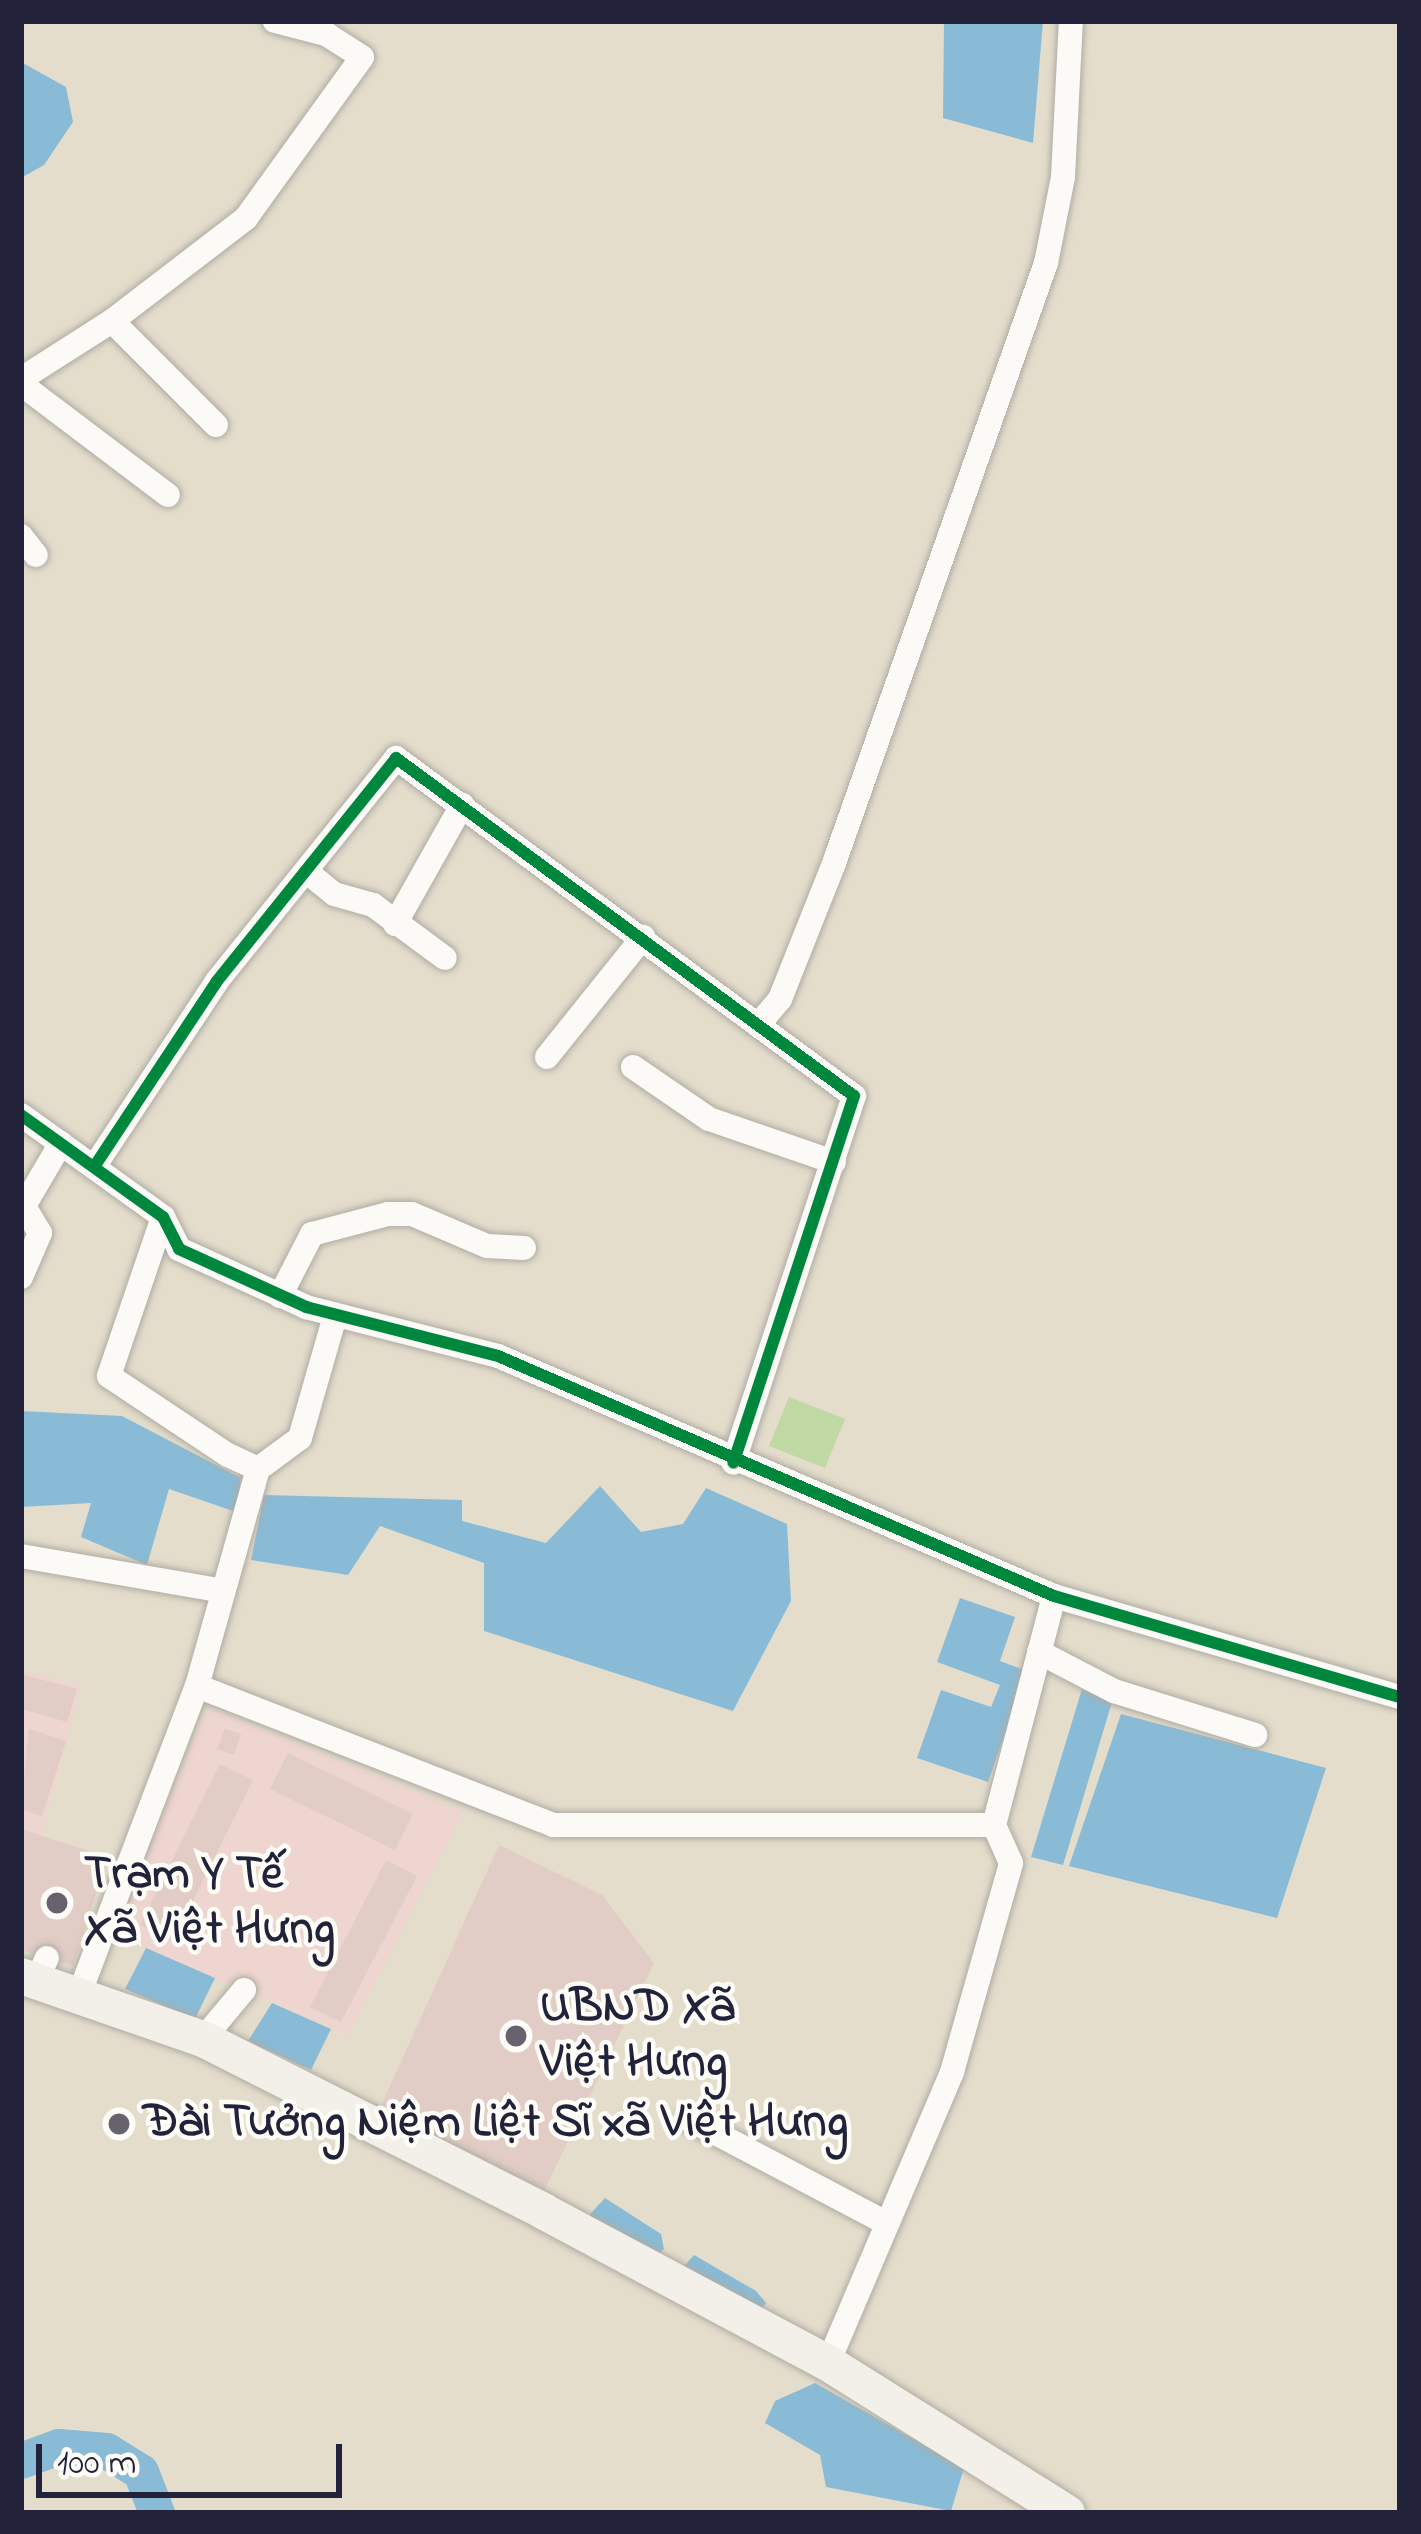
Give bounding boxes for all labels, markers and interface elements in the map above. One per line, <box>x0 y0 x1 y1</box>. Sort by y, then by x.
place label: Trạm Y Tế Xã Việt Hưng <box>84 1846 335 1959</box>
marker: Trạm Y Tế Xã Việt Hưng <box>41 1887 73 1919</box>
place label: UBND Xã Việt Hưng <box>540 1979 734 2092</box>
marker: UBND Xã Việt Hưng <box>503 2023 529 2049</box>
place label: Đài Tưởng Niệm Liệt Sĩ xã Việt Hưng <box>143 2095 848 2153</box>
marker: Đài Tưởng Niệm Liệt Sĩ xã Việt Hưng <box>106 2111 132 2137</box>
scale bar <box>42 2420 348 2494</box>
text: 100 m <box>57 2438 137 2491</box>

